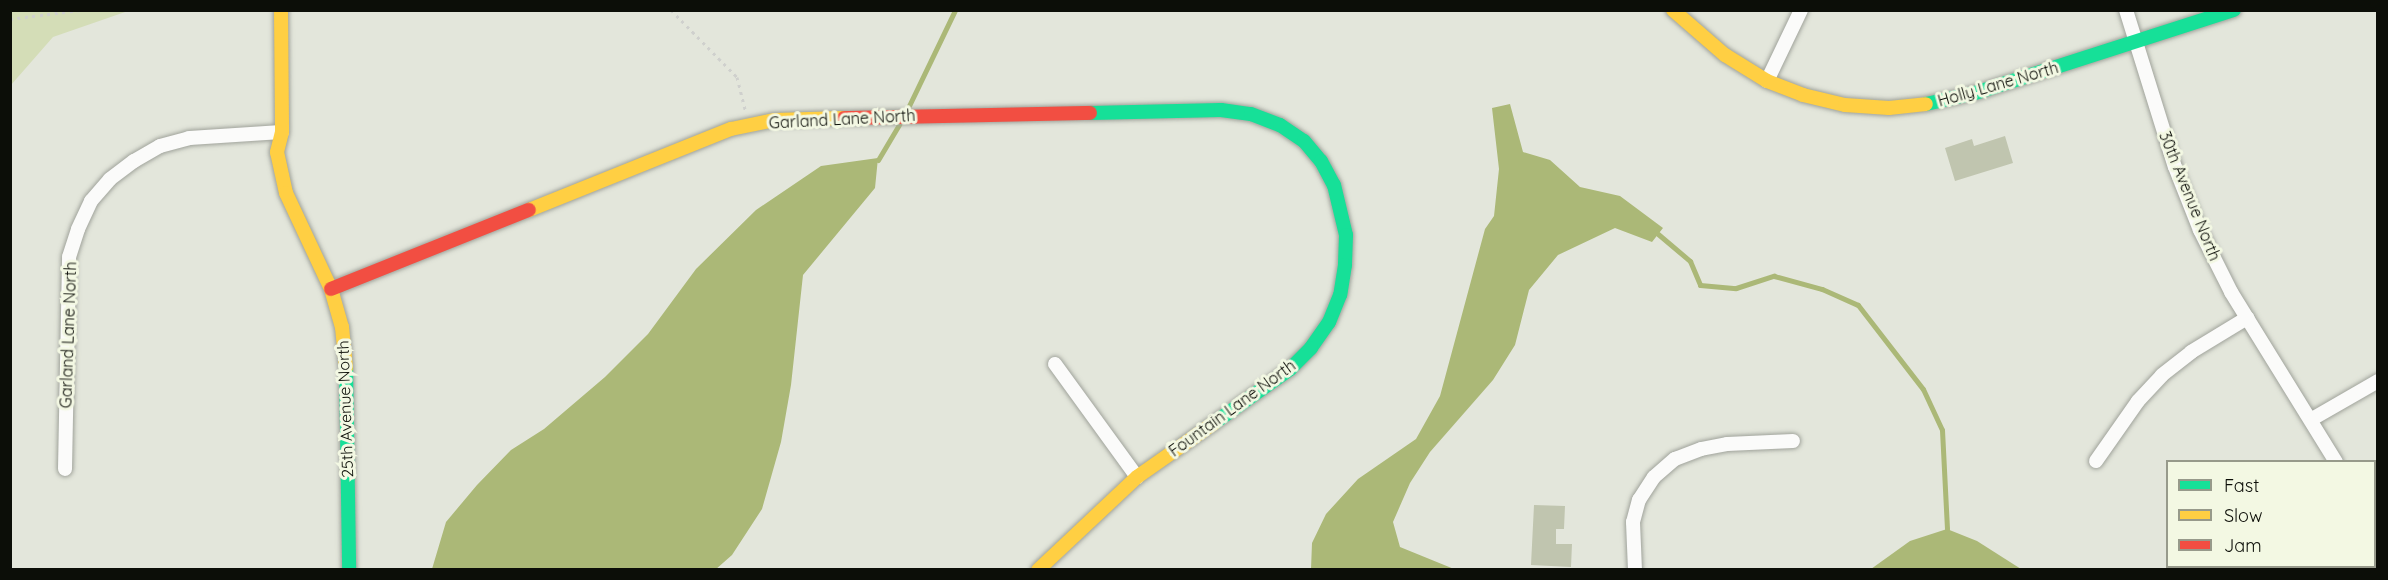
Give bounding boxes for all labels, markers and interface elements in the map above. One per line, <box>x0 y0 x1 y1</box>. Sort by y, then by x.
street label: Holly Lane North <box>1935 58 2061 110</box>
street label: Garland Lane North <box>768 106 916 132</box>
street label: 30th Avenue North <box>2155 128 2225 264</box>
street label: Garland Lane North <box>56 261 80 409</box>
street label: 25th Avenue North <box>333 340 357 478</box>
street label: Fountain Lane North <box>1165 356 1299 460</box>
legend <box>2166 460 2376 568</box>
text: Fast <box>2224 474 2259 497</box>
text: Slow <box>2224 504 2262 527</box>
text: Jam <box>2224 534 2262 557</box>

